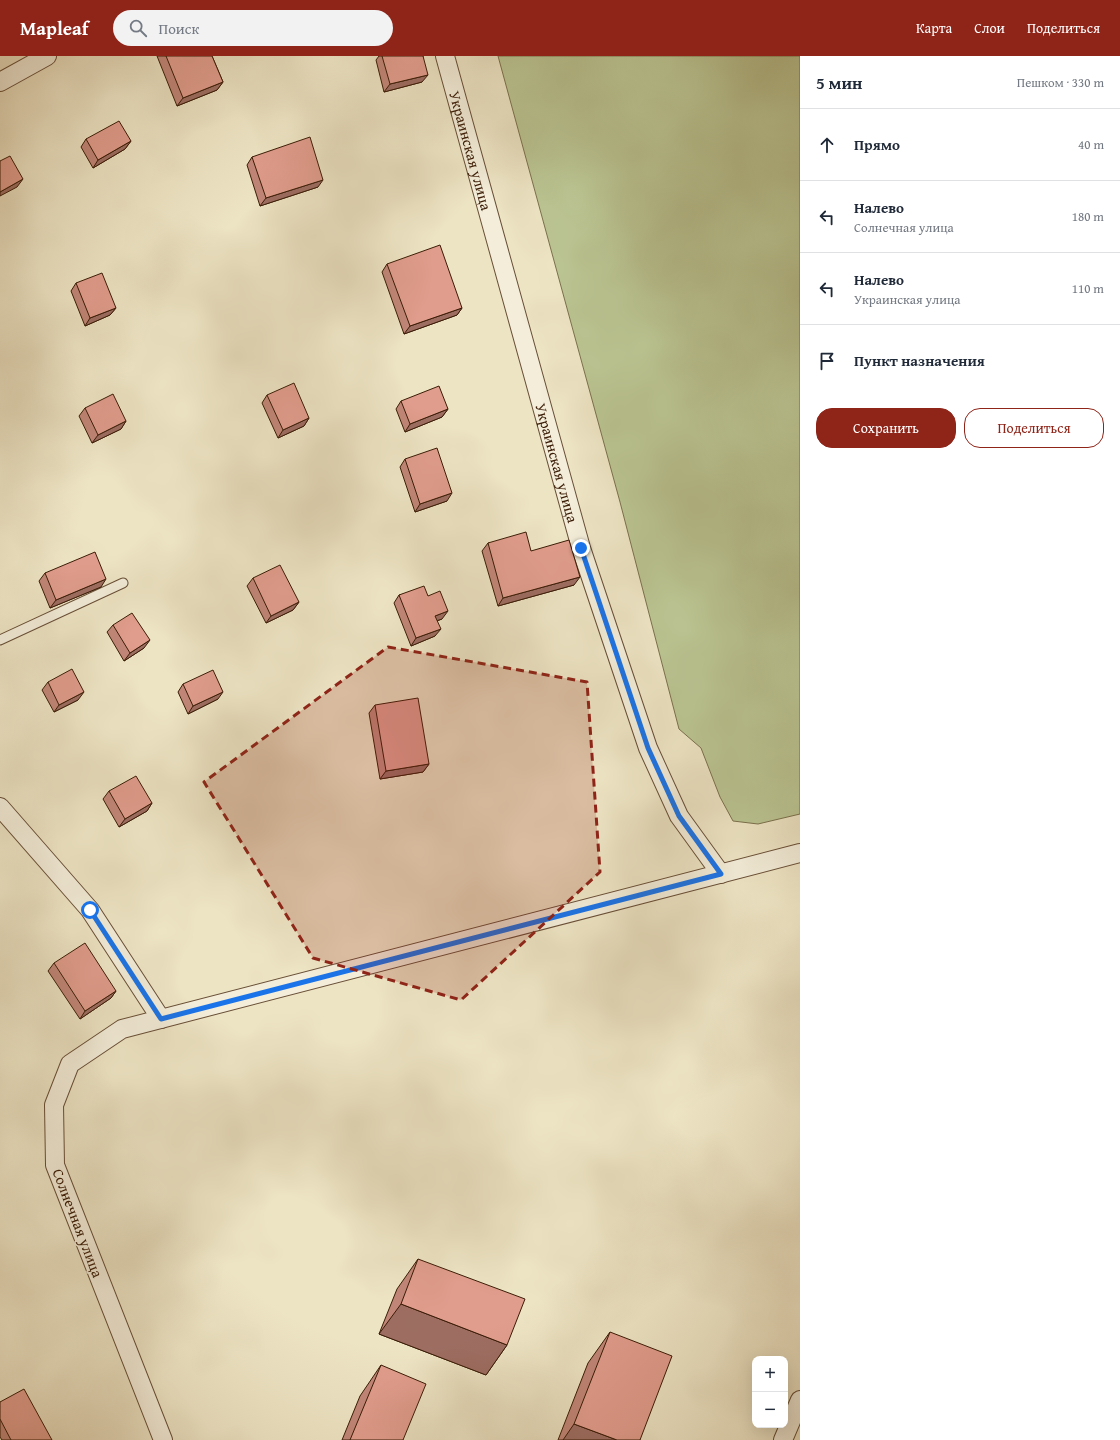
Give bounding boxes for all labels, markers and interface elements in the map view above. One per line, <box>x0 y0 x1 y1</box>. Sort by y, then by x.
search box <box>113 10 393 46</box>
text: Mapleaf <box>20 14 89 42</box>
icon: search <box>127 17 149 39</box>
text: Поиск <box>159 18 199 39</box>
text: Карта <box>916 18 952 38</box>
text: Слои <box>974 18 1005 38</box>
text: Поделиться <box>1027 18 1100 38</box>
text: 5 мин <box>816 70 862 95</box>
text: Пешком · 330 m <box>1017 73 1104 92</box>
street label: Украинская улица <box>445 88 498 213</box>
icon: ahead <box>816 134 838 156</box>
text: Прямо <box>854 134 900 155</box>
text: 40 m <box>1078 135 1104 154</box>
text: Налево <box>854 197 904 218</box>
icon: left <box>816 206 838 228</box>
text: 180 m <box>1072 207 1104 226</box>
text: Солнечная улица <box>854 218 954 237</box>
text: Налево <box>854 269 904 290</box>
icon: left <box>816 278 838 300</box>
text: 110 m <box>1072 279 1104 298</box>
text: Украинская улица <box>854 290 961 309</box>
icon: arrive <box>816 350 838 372</box>
text: Пункт назначения <box>854 350 985 371</box>
street label: Украинская улица <box>531 401 584 526</box>
button: Сохранить <box>816 408 956 448</box>
button: Поделиться <box>964 408 1104 448</box>
route end <box>572 539 590 557</box>
route start <box>81 901 99 919</box>
street label: Солнечная улица <box>48 1166 109 1281</box>
map controls <box>752 1356 788 1428</box>
button: + <box>752 1356 788 1392</box>
button: − <box>752 1392 788 1428</box>

